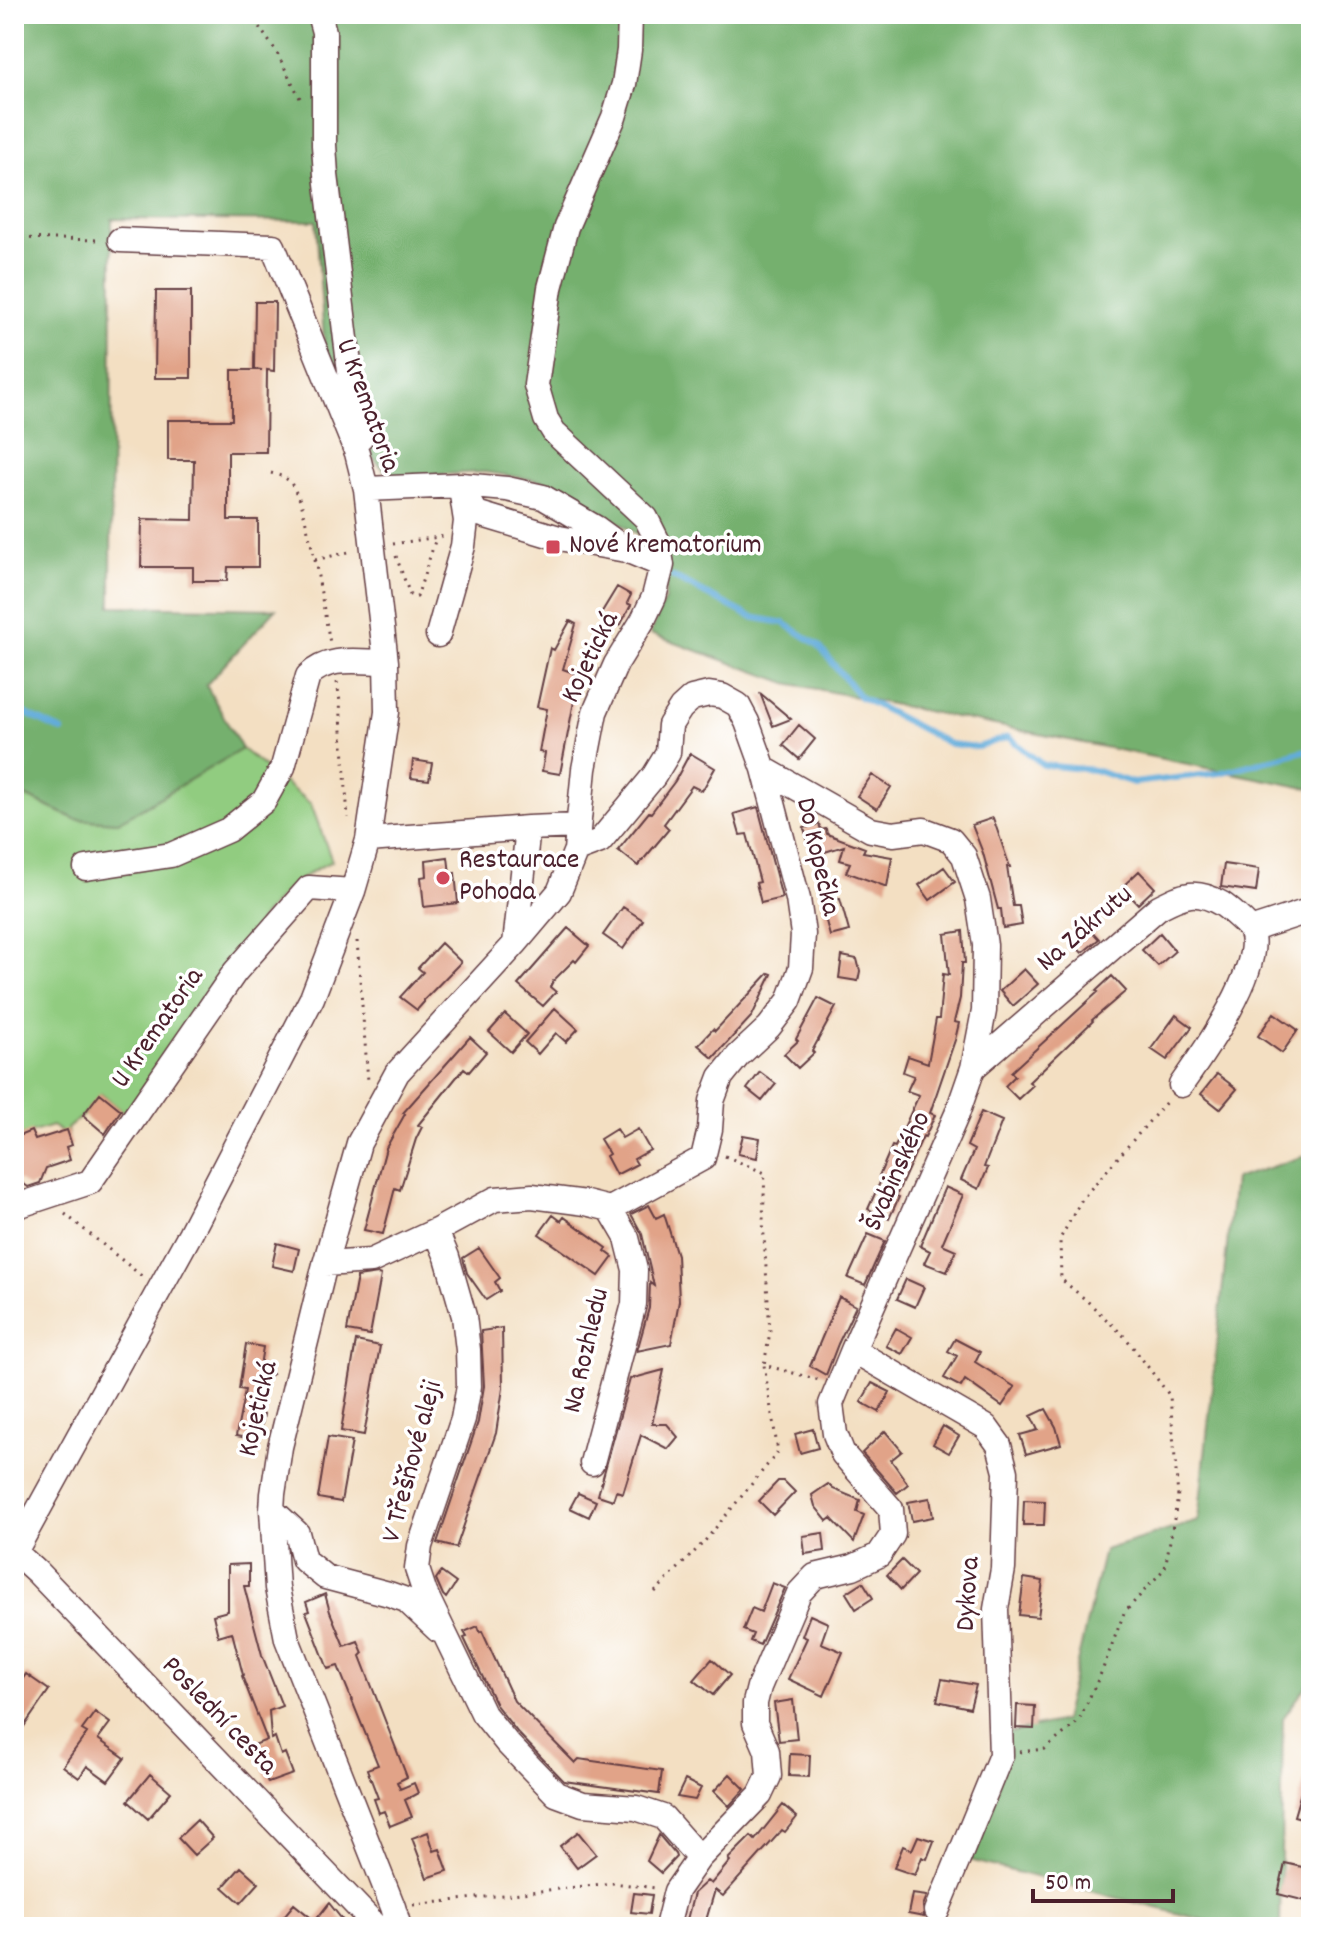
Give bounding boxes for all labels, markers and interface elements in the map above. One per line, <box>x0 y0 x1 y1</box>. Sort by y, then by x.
street label: U Krematoria <box>323 334 409 479</box>
place label: Nové krematorium <box>569 527 762 567</box>
marker: Nové krematorium <box>544 538 562 556</box>
street label: Kojetická <box>553 606 631 710</box>
street label: Do Kopečka <box>783 794 849 921</box>
place label: Restaurace Pohoda <box>459 842 579 914</box>
marker: Restaurace Pohoda <box>434 869 452 887</box>
street label: Na Zákrutu <box>1029 877 1143 983</box>
street label: U Krematoria <box>103 960 216 1098</box>
street label: Švabinského <box>855 1106 943 1238</box>
street label: Na Rozhledu <box>554 1285 622 1417</box>
street label: Kojetická <box>230 1357 290 1461</box>
street label: V Třešňové aleji <box>373 1377 455 1547</box>
street label: Dykova <box>947 1555 993 1633</box>
street label: Poslední cesta <box>151 1648 286 1786</box>
scale bar <box>1033 1853 1173 1903</box>
text: 50 m <box>1045 1867 1091 1901</box>

